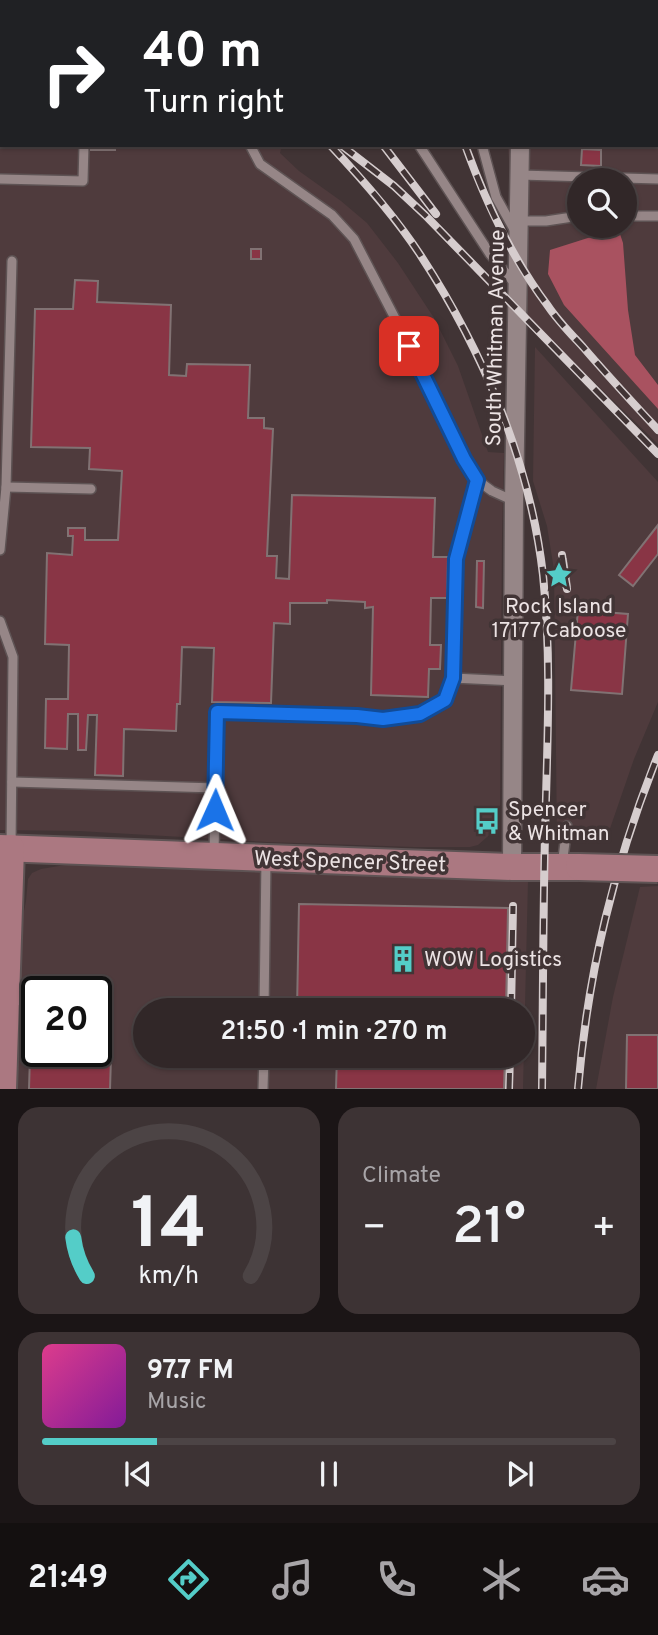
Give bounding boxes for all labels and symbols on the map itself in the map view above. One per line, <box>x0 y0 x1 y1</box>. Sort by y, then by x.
street label: South Whitman Avenue <box>481 229 512 447</box>
pin <box>379 316 439 376</box>
place icon: Rock Island 17177 Caboose <box>544 560 574 590</box>
place label: Rock Island 17177 Caboose <box>492 594 626 645</box>
position arrow <box>178 773 252 847</box>
place label: Spencer & Whitman <box>508 797 610 848</box>
bus stop icon: Spencer & Whitman <box>472 806 502 836</box>
street label: West Spencer Street <box>253 846 447 879</box>
building icon: WOW Logistics <box>388 944 418 974</box>
place label: WOW Logistics <box>424 947 562 974</box>
speed limit sign: 20 <box>21 976 112 1067</box>

